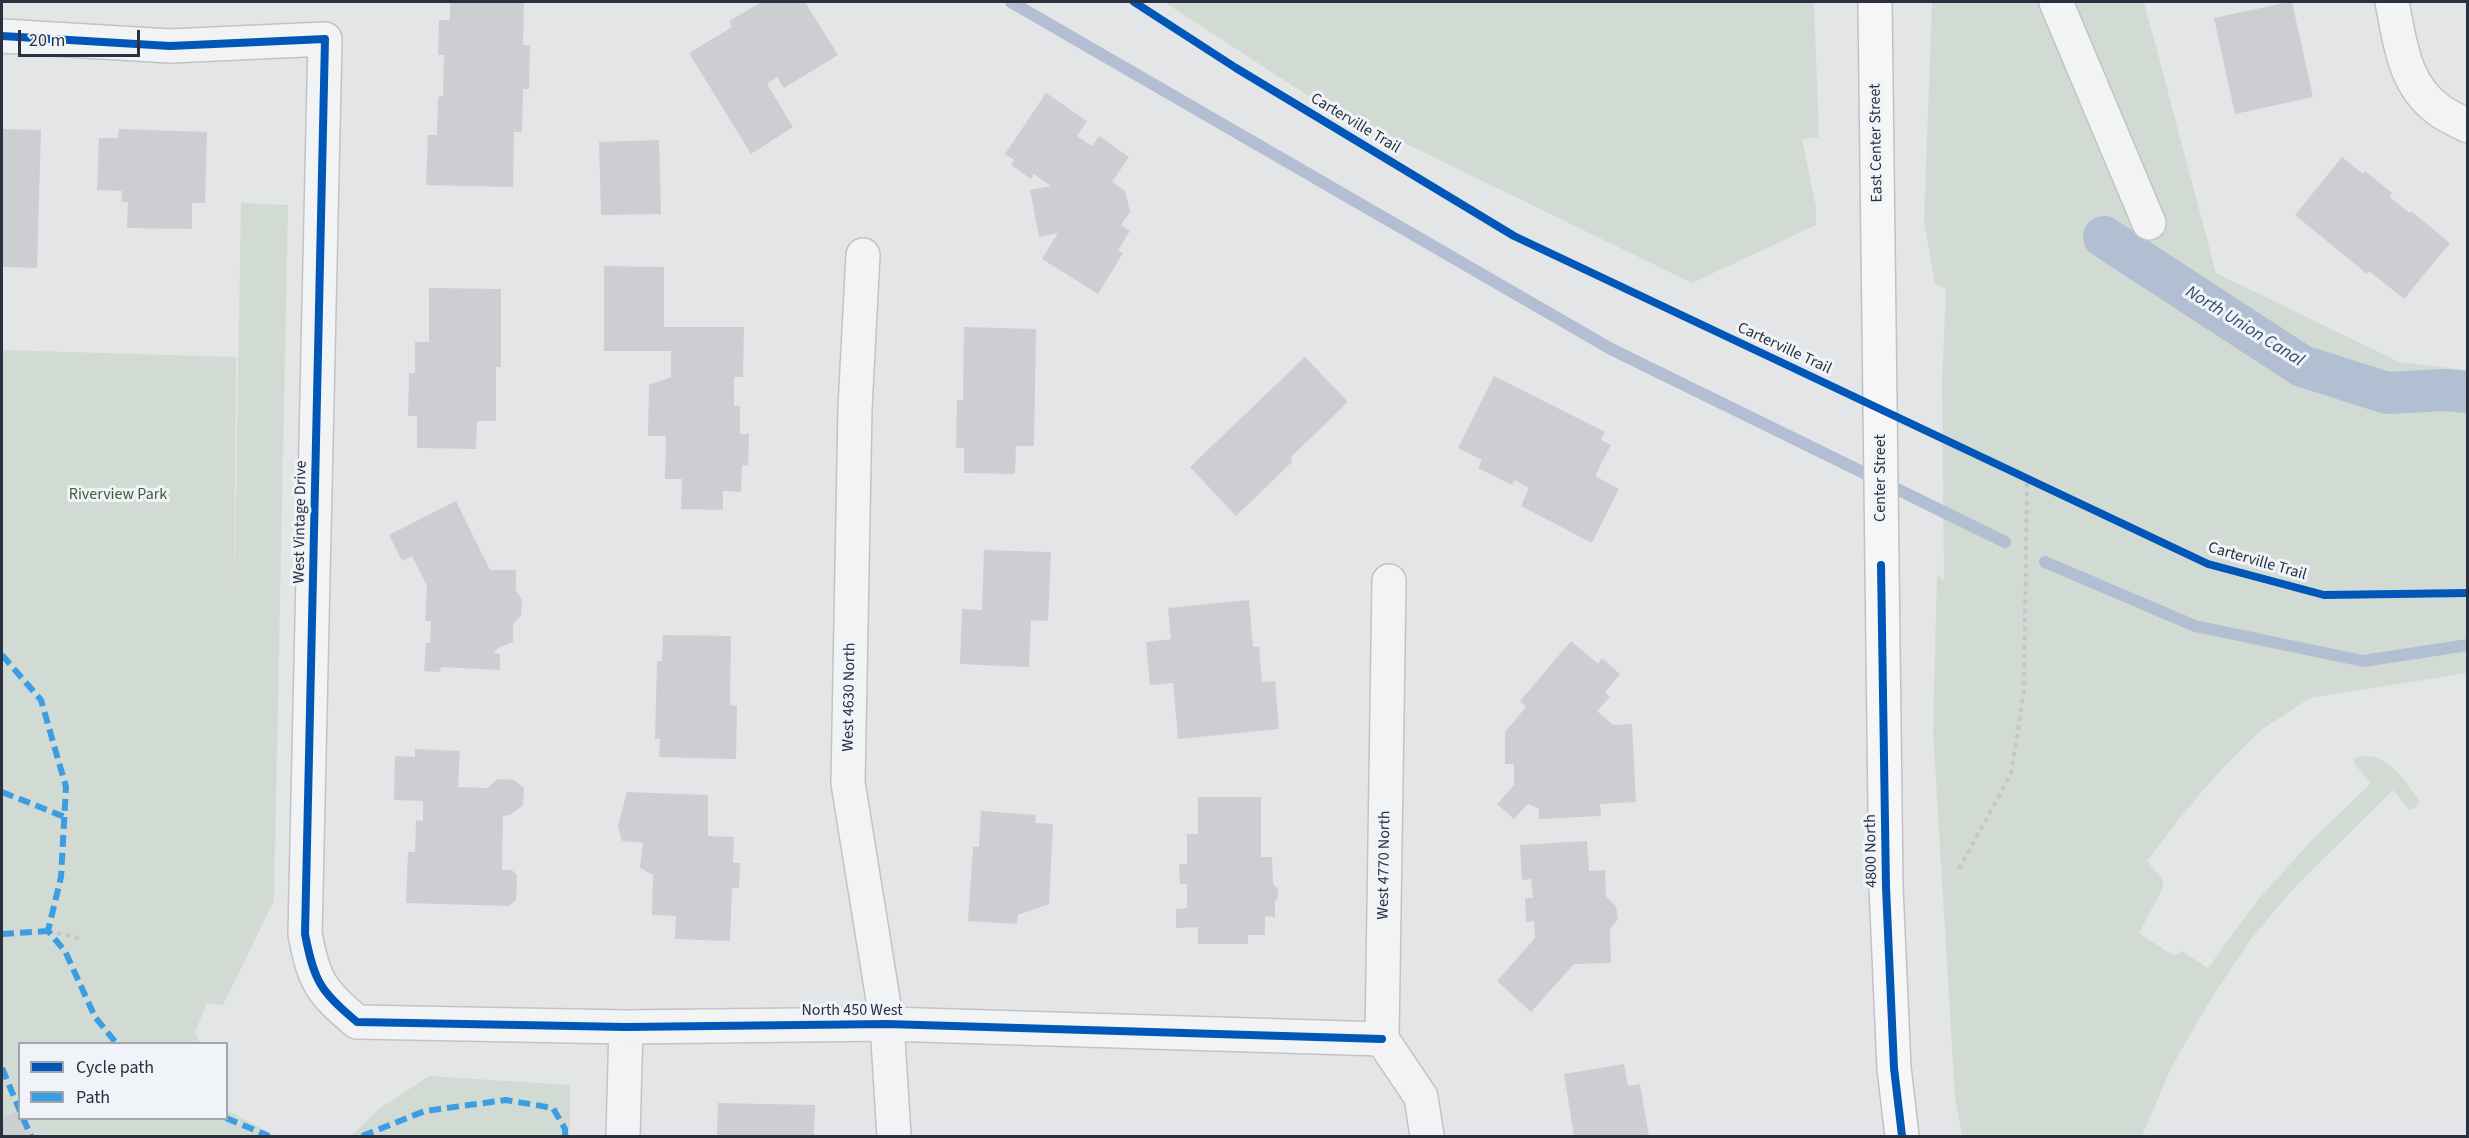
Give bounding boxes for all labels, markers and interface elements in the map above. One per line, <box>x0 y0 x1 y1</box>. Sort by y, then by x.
scale bar <box>21 18 142 56</box>
text: 20 m <box>29 28 65 53</box>
street label: East Center Street <box>1866 83 1888 203</box>
street label: Carterville Trail <box>1307 90 1403 158</box>
water label: North Union Canal <box>2181 282 2307 372</box>
street label: Carterville Trail <box>1734 319 1834 379</box>
street label: Center Street <box>1871 434 1891 522</box>
street label: West Vintage Drive <box>290 460 312 584</box>
park label: Riverview Park <box>69 485 167 505</box>
street label: Carterville Trail <box>2206 539 2308 585</box>
street label: West 4630 North <box>839 642 861 752</box>
street label: West 4770 North <box>1374 810 1396 920</box>
street label: 4800 North <box>1862 814 1882 888</box>
street label: North 450 West <box>801 1001 903 1021</box>
legend <box>18 1042 228 1120</box>
text: Cycle path <box>76 1055 154 1080</box>
text: Path <box>76 1085 110 1110</box>

